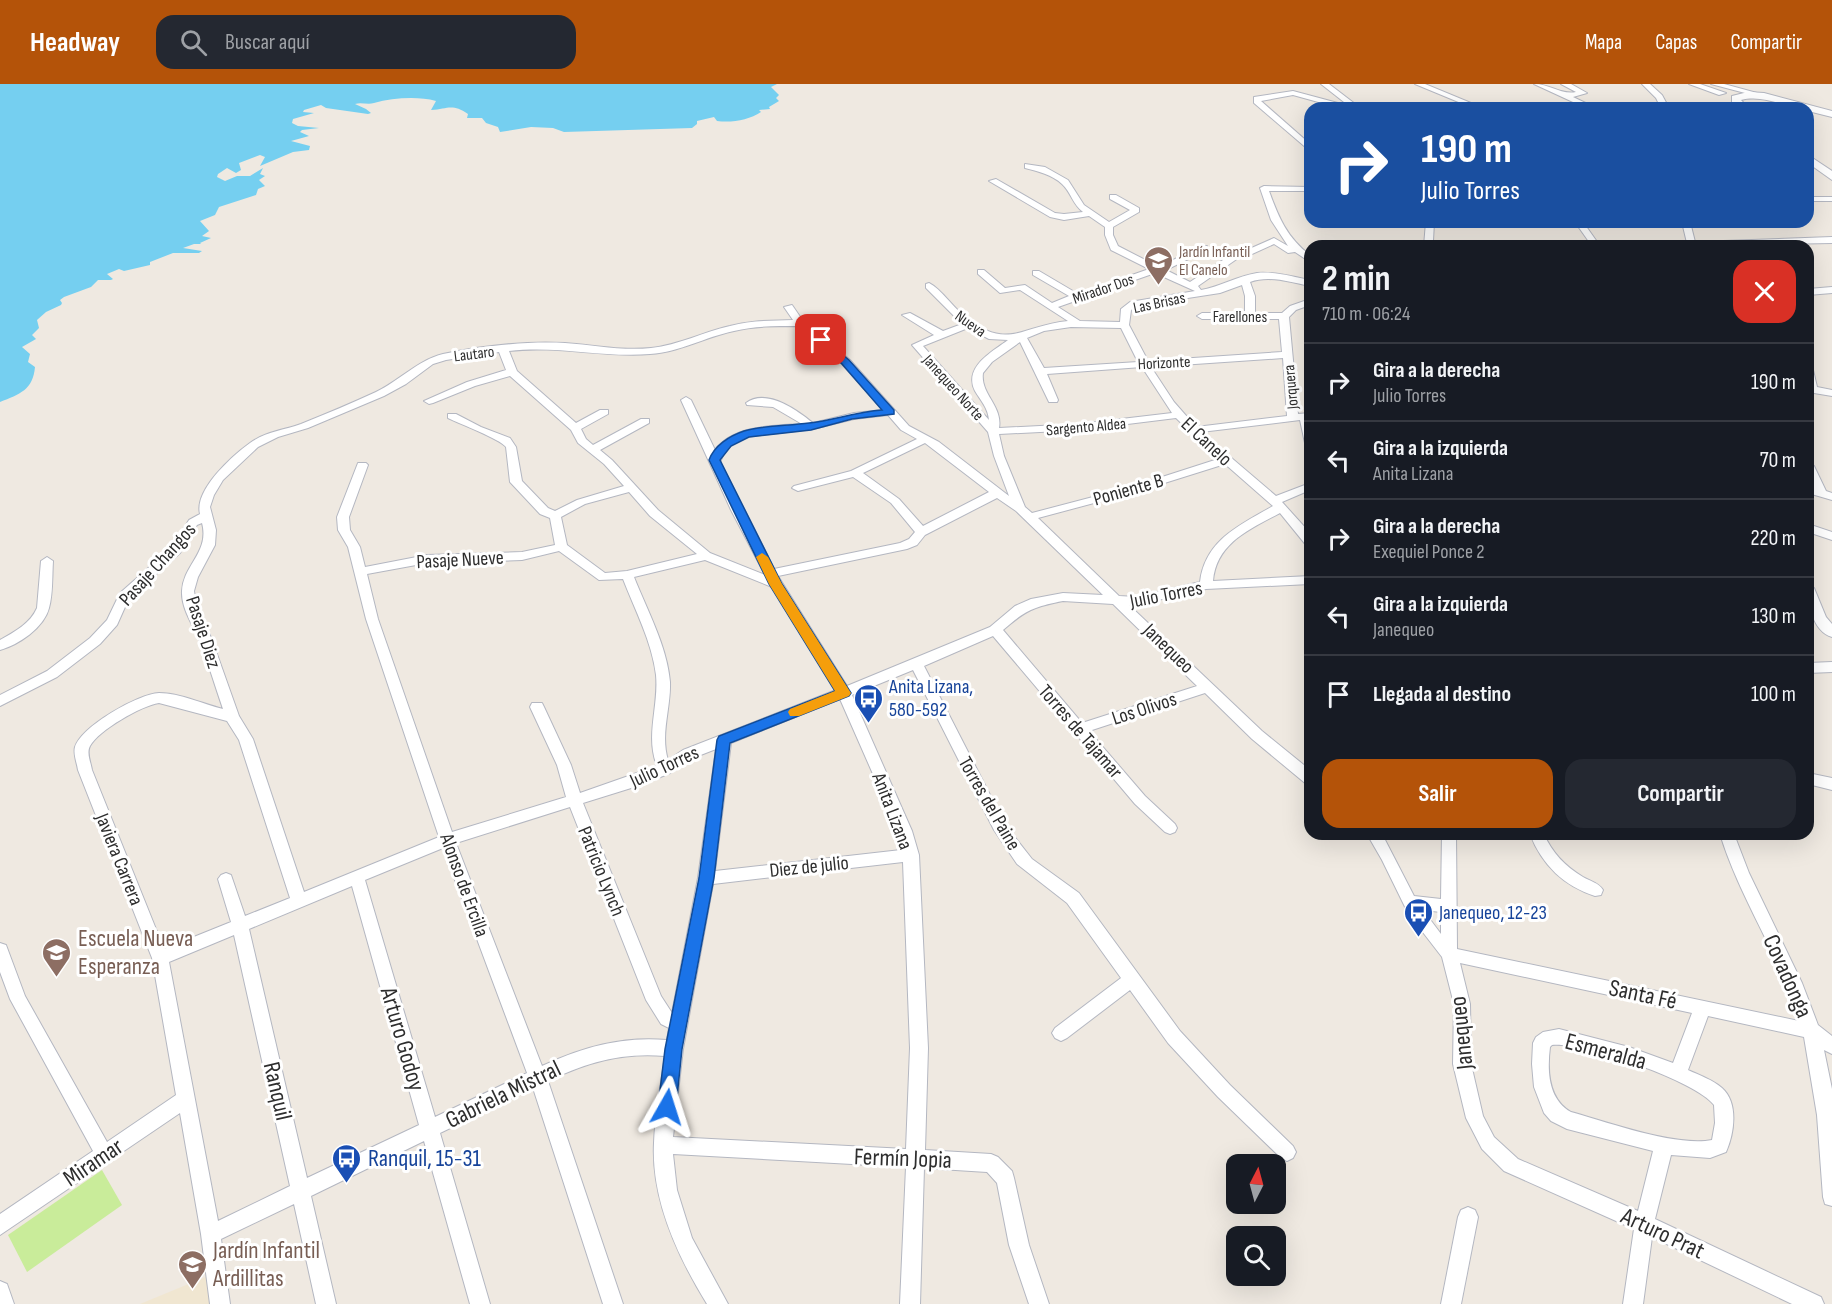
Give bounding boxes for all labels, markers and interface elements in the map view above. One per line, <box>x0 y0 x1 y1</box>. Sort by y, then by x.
search box <box>156 15 576 69</box>
text: Headway <box>30 26 120 59</box>
icon: search <box>177 26 210 59</box>
text: Buscar aquí <box>225 29 310 56</box>
text: Mapa <box>1585 30 1622 55</box>
text: Capas <box>1655 30 1697 55</box>
text: Compartir <box>1730 30 1802 55</box>
text: 190 m <box>1421 124 1512 175</box>
icon: right <box>1322 126 1400 204</box>
text: Julio Torres <box>1421 175 1520 207</box>
place label: Jardín Infantil El Canelo <box>1178 243 1250 280</box>
school or university icon: Jardín Infantil El Canelo <box>1142 244 1174 286</box>
text: 2 min <box>1322 258 1391 301</box>
button: close <box>1733 260 1796 323</box>
street label: Mirador Dos <box>1070 270 1137 309</box>
street label: Las Brisas <box>1132 289 1187 318</box>
text: 710 m · 06:24 <box>1322 302 1410 326</box>
street label: Nueva <box>951 307 989 342</box>
street label: Farellones <box>1213 308 1267 327</box>
pin <box>795 314 846 365</box>
icon: arrive <box>804 323 837 356</box>
street label: Lautaro <box>453 343 496 366</box>
street label: Janequeo Norte <box>918 350 988 425</box>
street label: Horizonte <box>1137 353 1191 374</box>
text: Gira a la derecha <box>1373 357 1500 384</box>
street label: Jorquera <box>1280 364 1303 411</box>
icon: right <box>1322 366 1355 399</box>
text: 190 m <box>1751 369 1796 396</box>
text: Julio Torres <box>1373 384 1446 408</box>
street label: El Canelo <box>1176 412 1237 471</box>
street label: Sargento Aldea <box>1045 415 1127 440</box>
text: Gira a la izquierda <box>1373 435 1508 462</box>
icon: left <box>1322 444 1355 477</box>
text: 70 m <box>1760 447 1796 474</box>
text: Anita Lizana <box>1373 462 1453 486</box>
street label: Poniente B <box>1090 469 1166 511</box>
text: Gira a la derecha <box>1373 513 1500 540</box>
street label: Pasaje Changos <box>114 518 201 611</box>
icon: right <box>1322 522 1355 555</box>
text: 220 m <box>1750 525 1796 552</box>
text: Exequiel Ponce 2 <box>1373 540 1484 564</box>
street label: Pasaje Nueve <box>416 546 504 574</box>
street label: Julio Torres <box>1127 576 1204 614</box>
text: Gira a la izquierda <box>1373 591 1508 618</box>
street label: Pasaje Diez <box>180 593 226 671</box>
icon: left <box>1322 600 1355 633</box>
text: 130 m <box>1752 603 1796 630</box>
street label: Janequeo <box>1137 618 1199 679</box>
text: Janequeo <box>1373 618 1434 642</box>
place label: Anita Lizana, 580-592 <box>888 675 973 722</box>
icon: arrive <box>1322 678 1355 711</box>
street label: Torres de Tajamar <box>1033 680 1128 784</box>
text: Llegada al destino <box>1373 681 1511 708</box>
text: 100 m <box>1751 681 1796 708</box>
bus stop icon: Anita Lizana, 580-592 <box>852 682 884 724</box>
street label: Los Olivos <box>1109 687 1180 731</box>
street label: Julio Torres <box>625 741 703 794</box>
street label: Torres del Paine <box>953 752 1026 855</box>
button: Salir <box>1322 759 1553 828</box>
button: Compartir <box>1565 759 1796 828</box>
street label: Anita Lizana <box>866 769 918 853</box>
street label: Javiera Carrera <box>89 809 148 909</box>
street label: Patricio Lynch <box>572 823 630 920</box>
street label: Alonso de Ercilla <box>434 829 494 940</box>
street label: Diez de julio <box>768 851 850 883</box>
bus stop icon: Janequeo, 12-23 <box>1402 896 1434 938</box>
place label: Janequeo, 12-23 <box>1438 901 1547 925</box>
place label: Escuela Nueva Esperanza <box>78 924 193 981</box>
street label: Covadonga <box>1756 930 1819 1022</box>
school or university icon: Escuela Nueva Esperanza <box>41 936 73 978</box>
street label: Santa Fé <box>1606 973 1679 1016</box>
street label: Arturo Godoy <box>374 983 431 1094</box>
street label: Janequeo <box>1443 995 1480 1072</box>
street label: Esmeralda <box>1562 1027 1650 1076</box>
street label: Gabriela Mistral <box>441 1054 566 1135</box>
street label: Ranquil <box>257 1059 298 1123</box>
position arrow <box>635 1075 699 1139</box>
street label: Miramar <box>58 1132 129 1193</box>
bus stop icon: Ranquil, 15-31 <box>331 1142 363 1184</box>
street label: Fermín Jopia <box>854 1142 952 1175</box>
place label: Ranquil, 15-31 <box>368 1144 482 1173</box>
north arrow <box>1226 1154 1286 1214</box>
map controls <box>1226 1154 1286 1286</box>
street label: Arturo Prat <box>1616 1201 1709 1265</box>
button: search <box>1226 1226 1286 1286</box>
place label: Jardín Infantil Ardillitas <box>212 1236 320 1293</box>
school or university icon: Jardín Infantil Ardillitas <box>176 1248 208 1290</box>

